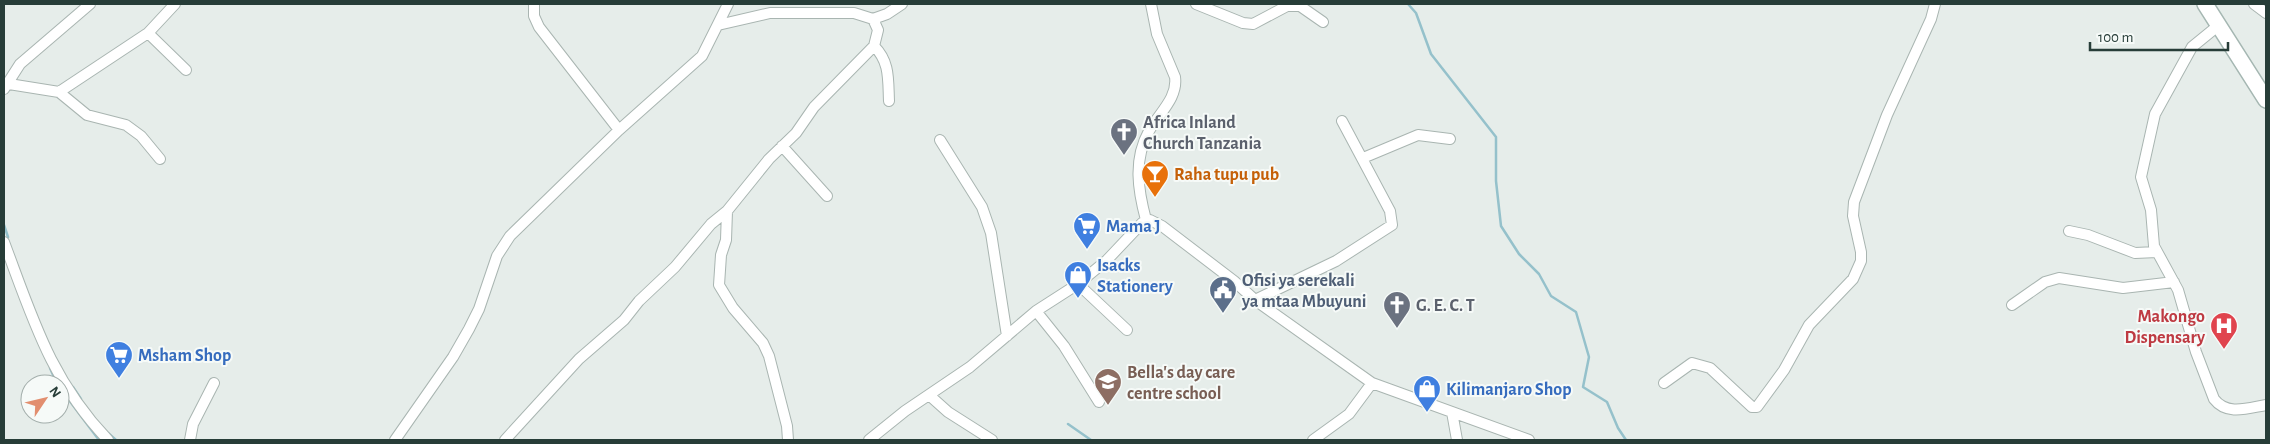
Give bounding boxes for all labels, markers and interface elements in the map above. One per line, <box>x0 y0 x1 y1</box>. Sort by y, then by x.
scale bar <box>2090 20 2228 52</box>
text: 100 m <box>2098 30 2133 45</box>
place label: Africa Inland Church Tanzania <box>1143 114 1262 153</box>
church icon: Africa Inland Church Tanzania <box>1109 117 1139 156</box>
bar icon: Raha tupu pub <box>1140 159 1170 198</box>
place label: Raha tupu pub <box>1174 166 1279 184</box>
supermarket icon: Mama J <box>1072 211 1102 250</box>
place label: Mama J <box>1106 218 1161 236</box>
place label: Isacks Stationery <box>1097 257 1174 296</box>
shop icon: Isacks Stationery <box>1063 260 1093 299</box>
place label: Ofisi ya serekali ya mtaa Mbuyuni <box>1241 272 1366 311</box>
public building icon: Ofisi ya serekali ya mtaa Mbuyuni <box>1208 275 1238 314</box>
church icon: G. E. C. T <box>1382 290 1412 329</box>
place label: G. E. C. T <box>1416 297 1475 315</box>
place label: Makongo Dispensary <box>2124 308 2206 347</box>
hospital icon: Makongo Dispensary <box>2209 311 2239 350</box>
supermarket icon: Msham Shop <box>104 340 134 379</box>
place label: Msham Shop <box>138 347 231 365</box>
place label: Bella's day care centre school <box>1127 364 1235 403</box>
school or university icon: Bella's day care centre school <box>1093 367 1123 406</box>
north arrow <box>20 374 70 424</box>
shop icon: Kilimanjaro Shop <box>1412 374 1442 413</box>
place label: Kilimanjaro Shop <box>1446 381 1571 399</box>
text: N <box>46 384 63 400</box>

